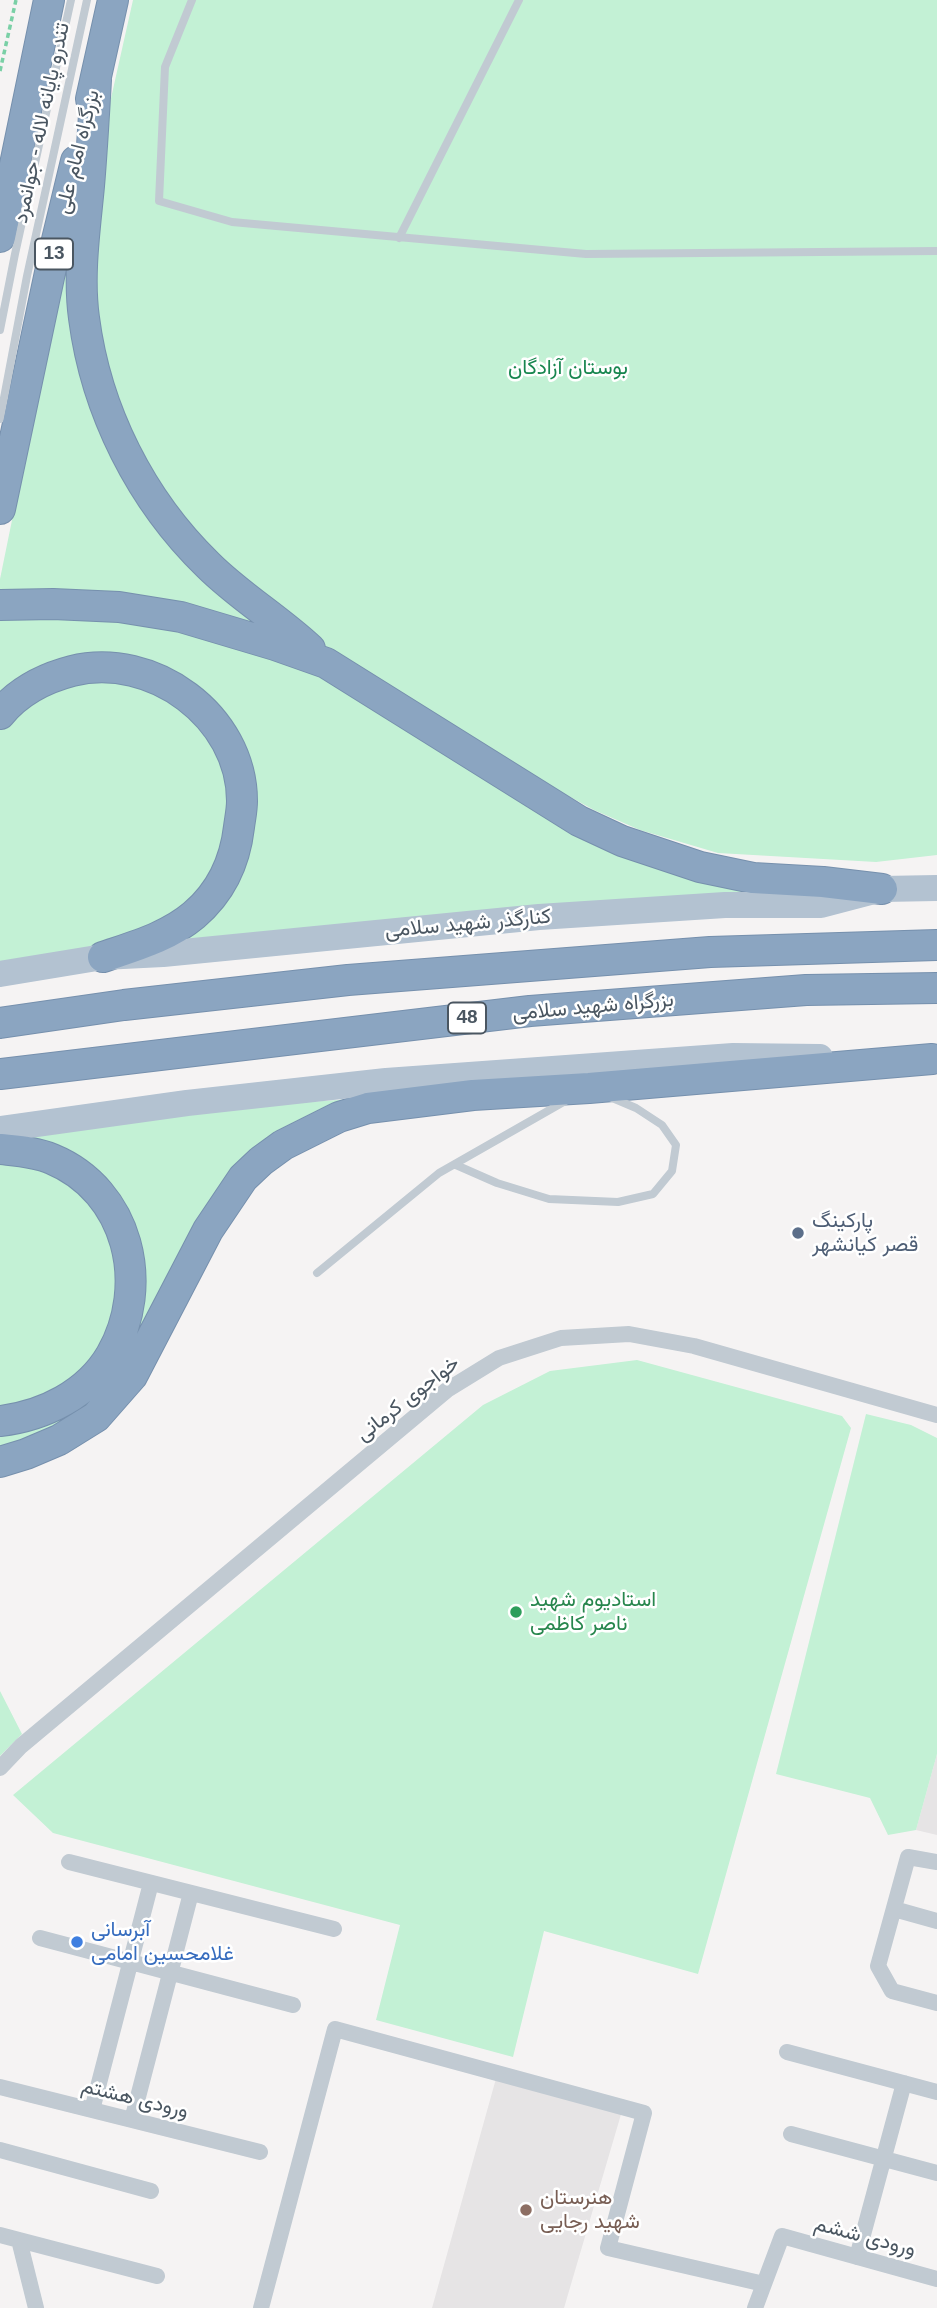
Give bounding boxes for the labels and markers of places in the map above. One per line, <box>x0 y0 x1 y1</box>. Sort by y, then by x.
place label: پارکینگ قصر کیانشهر <box>812 1208 918 1258</box>
marker: پارکینگ قصر کیانشهر <box>790 1225 806 1241</box>
place label: استادیوم شهید ناصر کاظمی <box>530 1587 656 1637</box>
marker: استادیوم شهید ناصر کاظمی <box>508 1604 524 1620</box>
place label: آبرسانی غلامحسین امامی <box>91 1917 234 1967</box>
marker: آبرسانی غلامحسین امامی <box>69 1934 85 1950</box>
place label: هنرستان شهید رجایی <box>540 2185 640 2235</box>
marker: هنرستان شهید رجایی <box>518 2202 534 2218</box>

